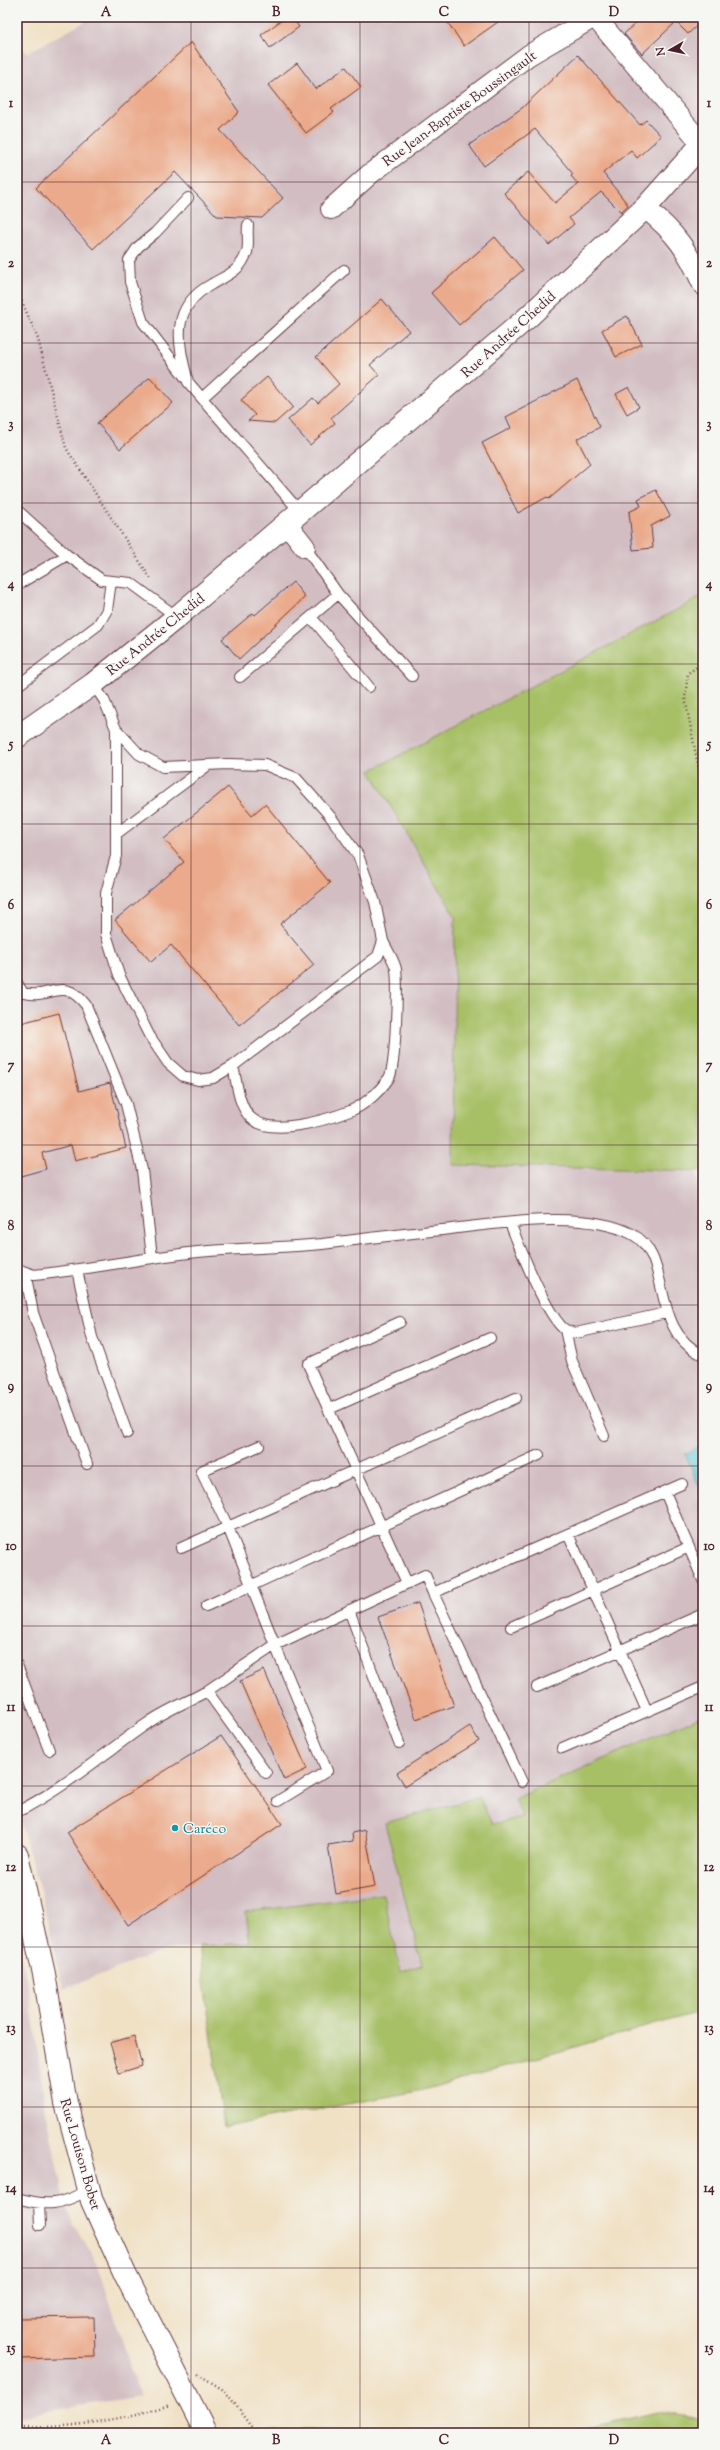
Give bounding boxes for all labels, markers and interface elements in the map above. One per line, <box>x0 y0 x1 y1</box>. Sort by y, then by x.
text: A <box>101 4 112 22</box>
text: B <box>272 4 281 22</box>
text: C <box>439 4 449 22</box>
text: D <box>609 4 619 22</box>
north arrow <box>650 30 690 70</box>
text: N <box>652 46 670 58</box>
street label: Rue Jean-Baptiste Boussingault <box>379 47 541 172</box>
text: 1 <box>9 95 14 113</box>
text: 1 <box>707 95 712 113</box>
text: 2 <box>8 255 15 273</box>
text: 2 <box>706 255 713 273</box>
street label: Rue Andrée Chedid <box>458 287 561 384</box>
text: 3 <box>8 416 14 434</box>
text: 3 <box>706 416 712 434</box>
text: 4 <box>7 576 15 594</box>
text: 4 <box>705 576 713 594</box>
street label: Rue Andrée Chedid <box>103 590 210 682</box>
text: 5 <box>8 736 14 754</box>
text: 5 <box>706 736 712 754</box>
text: 6 <box>8 897 15 915</box>
text: 6 <box>706 897 713 915</box>
text: 7 <box>8 1057 15 1075</box>
text: 7 <box>706 1057 713 1075</box>
text: 8 <box>8 1218 15 1236</box>
text: 8 <box>706 1218 713 1236</box>
text: 9 <box>8 1378 15 1396</box>
text: 9 <box>706 1378 713 1396</box>
text: 10 <box>5 1538 17 1556</box>
text: 10 <box>703 1538 715 1556</box>
text: 11 <box>7 1699 16 1717</box>
text: 11 <box>705 1699 714 1717</box>
place label: Caréco <box>183 1820 226 1840</box>
marker: Caréco <box>170 1823 180 1833</box>
text: 12 <box>6 1859 17 1877</box>
text: 12 <box>704 1859 715 1877</box>
text: 13 <box>6 2020 16 2038</box>
text: 13 <box>704 2020 714 2038</box>
street label: Rue Louison Bobet <box>54 2097 105 2213</box>
text: 14 <box>6 2180 17 2198</box>
text: 14 <box>704 2180 715 2198</box>
text: 15 <box>7 2340 16 2358</box>
text: 15 <box>705 2340 714 2358</box>
text: A <box>101 2432 112 2450</box>
text: B <box>272 2432 281 2450</box>
text: C <box>439 2432 449 2450</box>
text: D <box>609 2432 619 2450</box>

